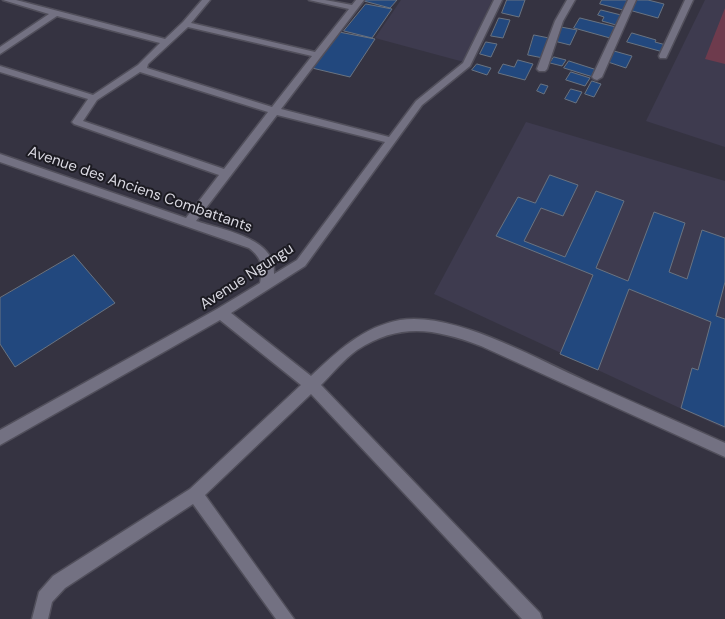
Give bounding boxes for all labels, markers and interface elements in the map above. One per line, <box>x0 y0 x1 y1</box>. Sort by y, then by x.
street label: Avenue des Anciens Combattants <box>25 143 255 237</box>
street label: Avenue Ngungu <box>197 240 297 314</box>

